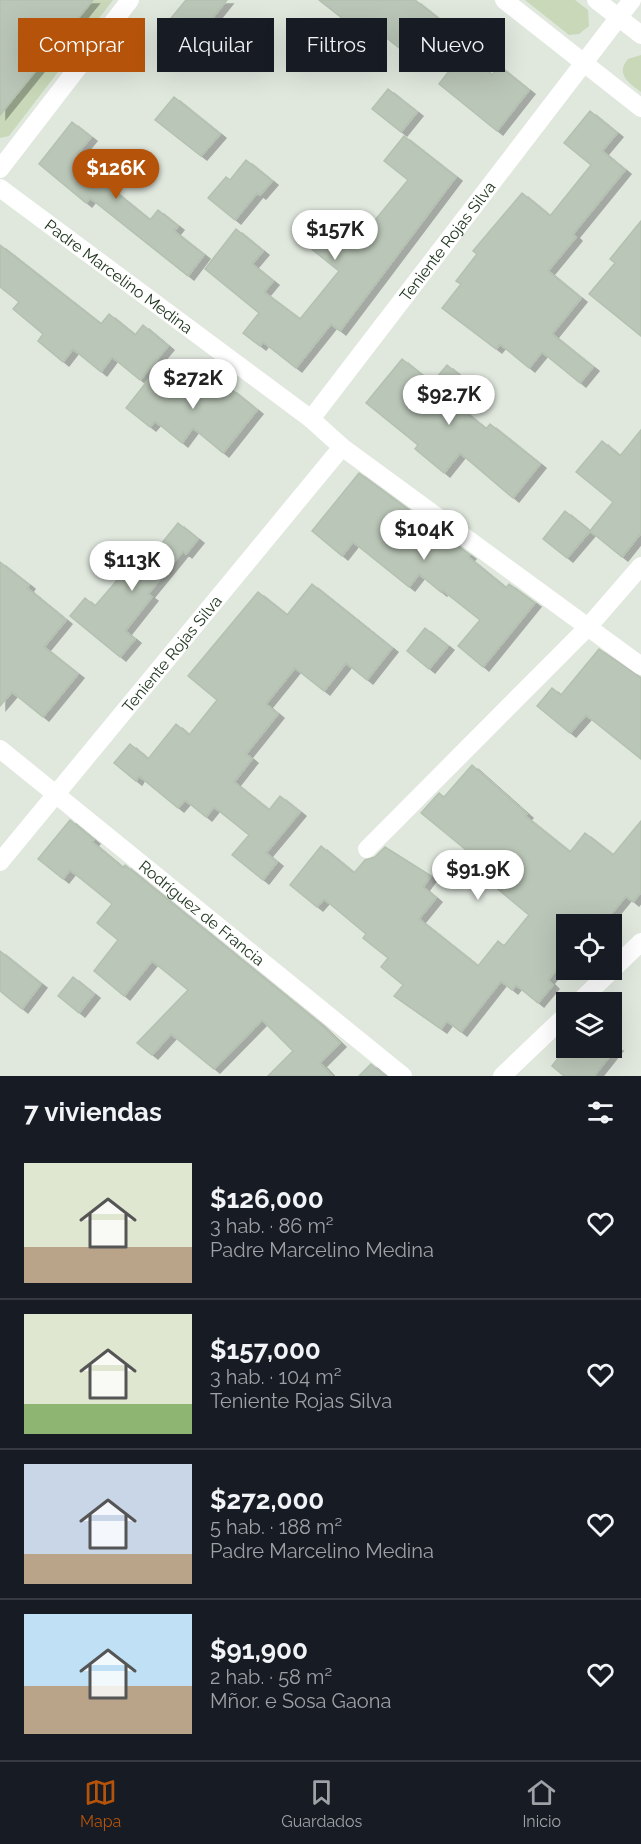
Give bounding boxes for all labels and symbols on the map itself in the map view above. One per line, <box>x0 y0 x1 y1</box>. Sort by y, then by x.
pin: $126K <box>74 149 158 200</box>
street label: Teniente Rojas Silva <box>396 178 500 305</box>
pin: $157K <box>293 210 377 261</box>
street label: Padre Marcelino Medina <box>41 216 196 338</box>
pin: $272K <box>151 359 235 410</box>
pin: $92.7K <box>400 375 498 426</box>
pin: $104K <box>382 510 466 561</box>
pin: $113K <box>90 541 174 592</box>
street label: Teniente Rojas Silva <box>118 592 226 716</box>
pin: $91.9K <box>429 850 527 901</box>
street label: Rodríguez de Francia <box>135 857 268 970</box>

